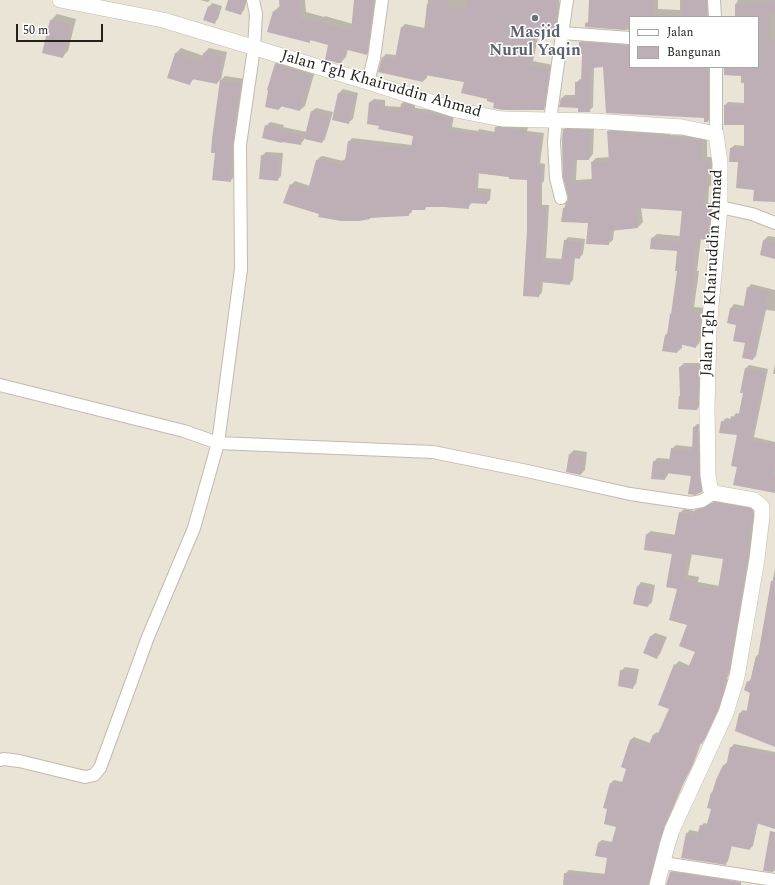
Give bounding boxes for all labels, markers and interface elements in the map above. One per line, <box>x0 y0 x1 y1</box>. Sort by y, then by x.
marker: Masjid Nurul Yaqin <box>530 13 540 23</box>
scale bar <box>18 16 105 42</box>
legend <box>629 16 759 68</box>
text: 50 m <box>23 21 48 40</box>
text: Jalan <box>667 23 694 42</box>
place label: Masjid Nurul Yaqin <box>489 24 581 62</box>
text: Bangunan <box>667 43 721 62</box>
street label: Jalan Tgh Khairuddin Ahmad <box>279 47 483 123</box>
street label: Jalan Tgh Khairuddin Ahmad <box>698 169 728 377</box>

